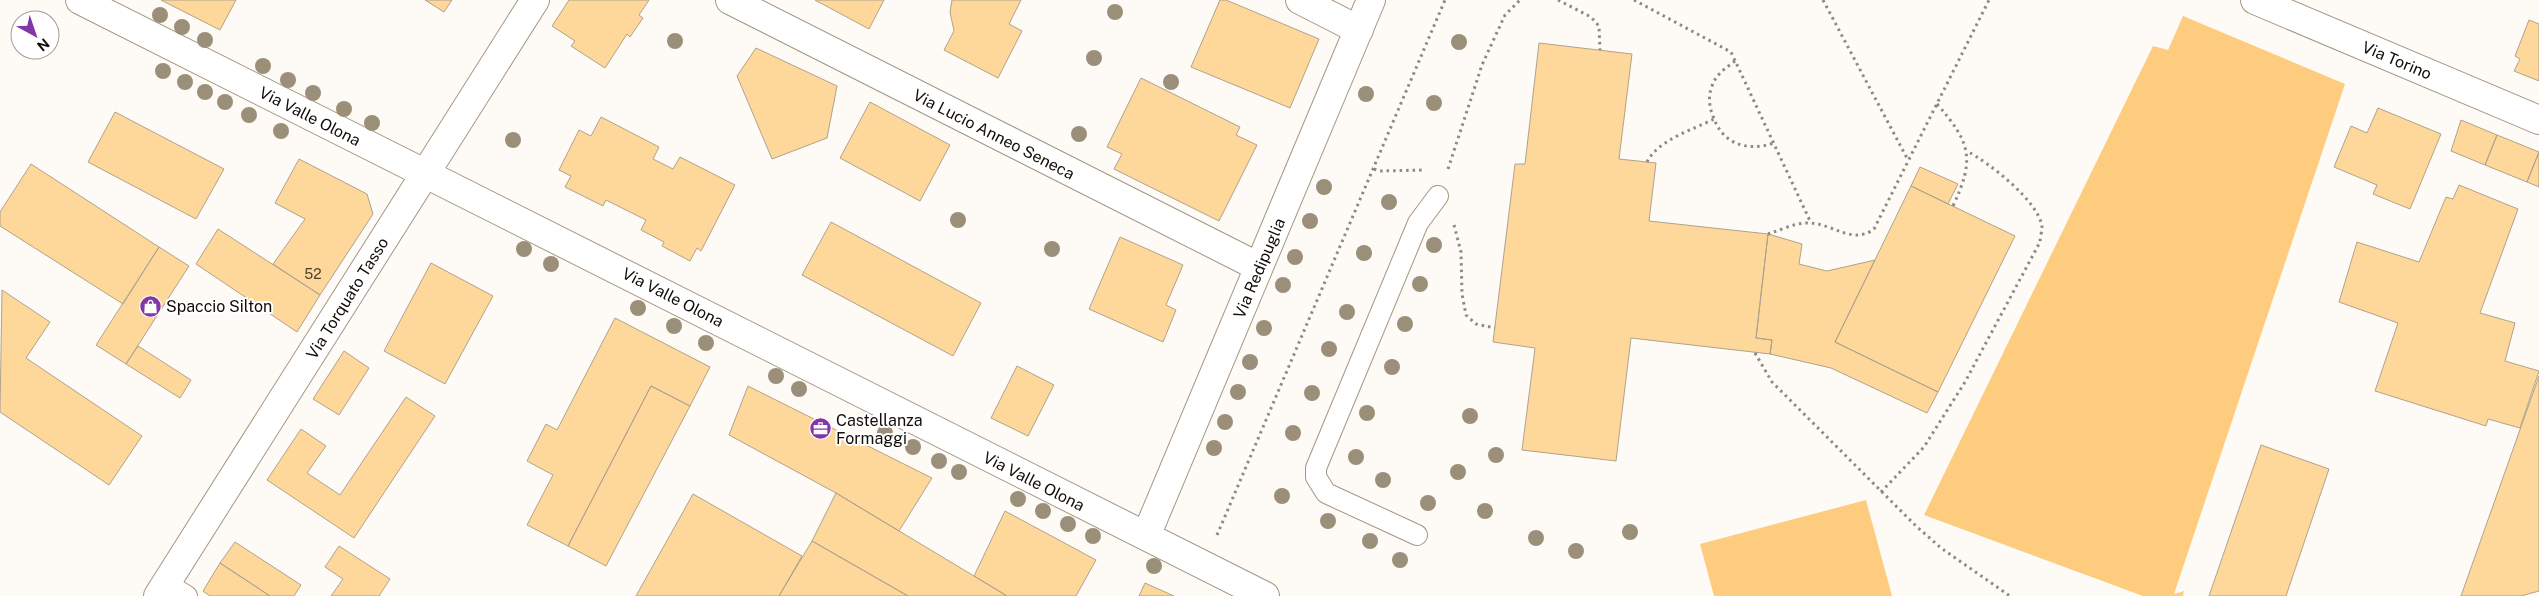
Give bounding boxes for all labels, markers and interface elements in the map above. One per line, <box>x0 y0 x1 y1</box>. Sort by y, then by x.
north arrow <box>10 10 60 60</box>
text: N <box>34 35 53 55</box>
street label: Via Torino <box>2359 37 2434 84</box>
street label: Via Valle Olona <box>256 83 364 150</box>
street label: Via Lucio Anneo Seneca <box>910 85 1078 183</box>
street label: Via Redipuglia <box>1230 215 1289 321</box>
street label: Via Torquato Tasso <box>302 234 392 363</box>
street label: Via Valle Olona <box>619 264 727 331</box>
house number: 52 <box>304 266 322 282</box>
shop icon: Spaccio Silton <box>138 294 162 318</box>
place label: Spaccio Silton <box>166 297 272 316</box>
place label: Castellanza Formaggi <box>836 411 923 448</box>
office icon: Castellanza Formaggi <box>808 417 832 441</box>
street label: Via Valle Olona <box>980 448 1088 515</box>

